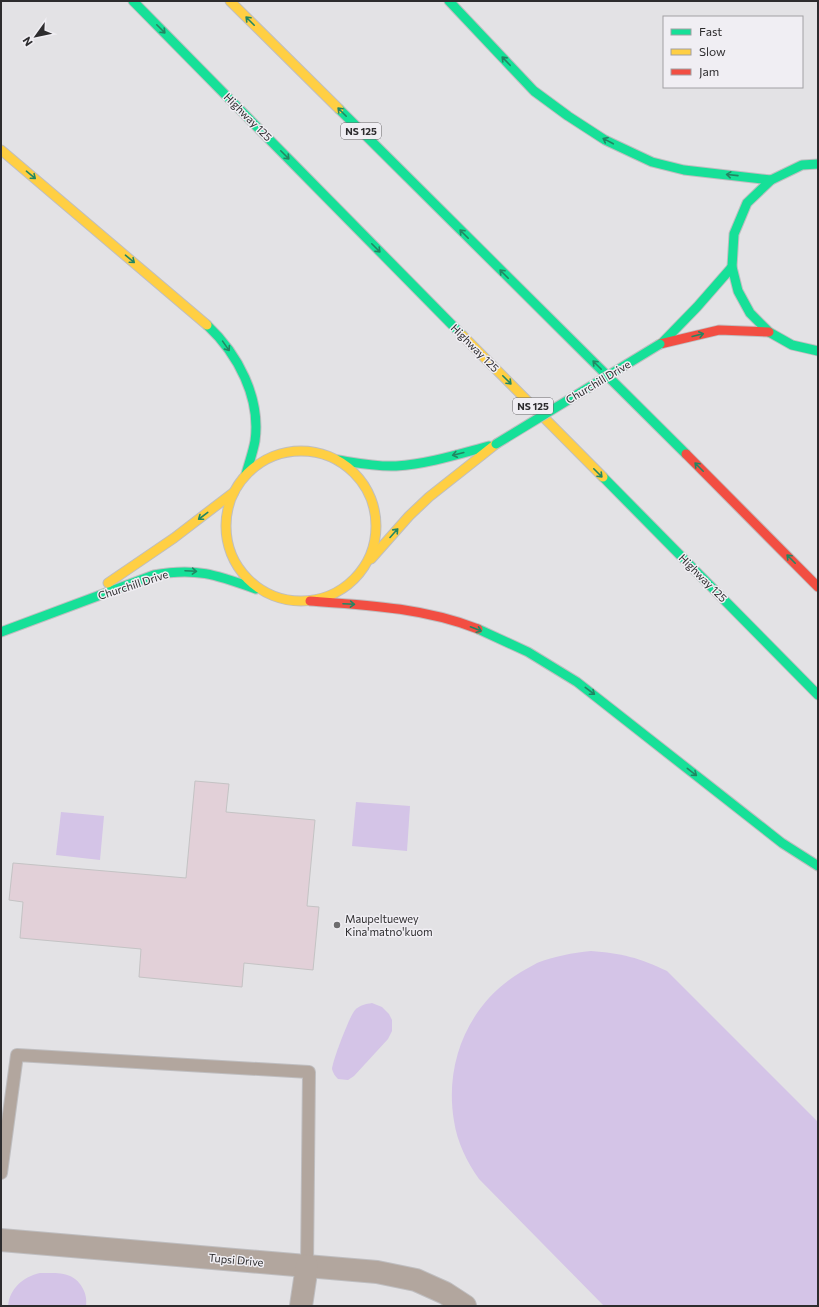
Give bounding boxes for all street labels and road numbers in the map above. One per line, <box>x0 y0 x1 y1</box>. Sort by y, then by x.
street label: Highway 125 <box>222 90 275 143</box>
road number: NS 125 <box>341 123 381 139</box>
street label: Highway 125 <box>449 321 502 374</box>
street label: Churchill Drive <box>563 357 633 406</box>
road number: NS 125 <box>513 398 553 414</box>
street label: Highway 125 <box>677 551 730 604</box>
street label: Churchill Drive <box>96 567 170 602</box>
street label: Tupsi Drive <box>208 1251 264 1268</box>

